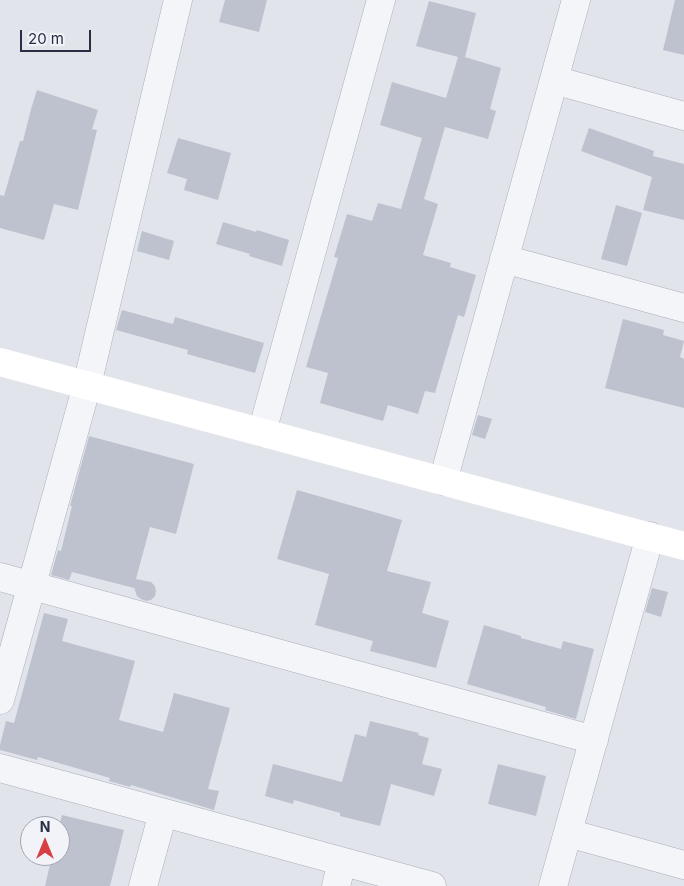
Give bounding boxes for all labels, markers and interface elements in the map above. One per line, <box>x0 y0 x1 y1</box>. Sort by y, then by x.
scale bar <box>22 20 94 52</box>
text: 20 m <box>28 29 64 48</box>
north arrow <box>20 816 70 866</box>
text: N <box>40 818 50 835</box>

